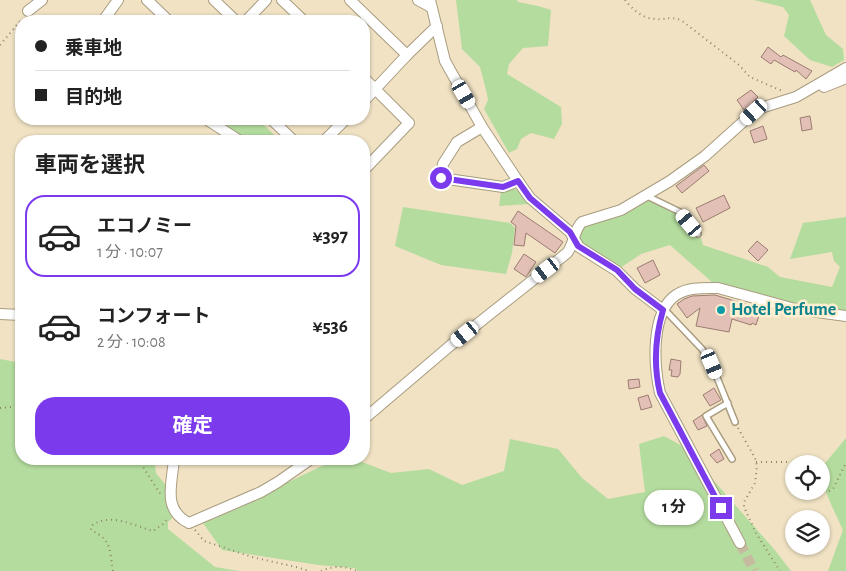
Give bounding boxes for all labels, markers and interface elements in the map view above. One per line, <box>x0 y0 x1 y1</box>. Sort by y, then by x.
text: 乗車地 <box>65 39 122 58</box>
car <box>450 77 477 111</box>
text: 目的地 <box>65 88 122 107</box>
car <box>737 96 770 128</box>
text: 車両を選択 <box>35 154 145 176</box>
route start <box>430 167 452 189</box>
car <box>673 207 704 239</box>
icon: car <box>37 214 82 259</box>
text: エコノミー <box>97 217 192 236</box>
text: ¥397 <box>312 227 348 246</box>
text: 1 分 · 10:07 <box>97 244 163 260</box>
car <box>529 255 562 285</box>
place label: Hotel Perfume <box>731 301 836 319</box>
icon: car <box>37 304 82 349</box>
marker: Hotel Perfume <box>715 304 727 316</box>
text: コンフォート <box>97 307 210 326</box>
text: ¥536 <box>312 317 348 336</box>
car <box>448 319 481 349</box>
text: 2 分 · 10:08 <box>97 334 166 350</box>
car <box>699 347 724 381</box>
button: 確定 <box>35 397 350 455</box>
map controls <box>785 455 830 555</box>
button: locate <box>785 455 830 500</box>
callout: 1 分 <box>644 490 704 526</box>
route end <box>710 497 732 519</box>
text: 1 分 <box>662 499 686 515</box>
button: layers <box>785 510 830 555</box>

